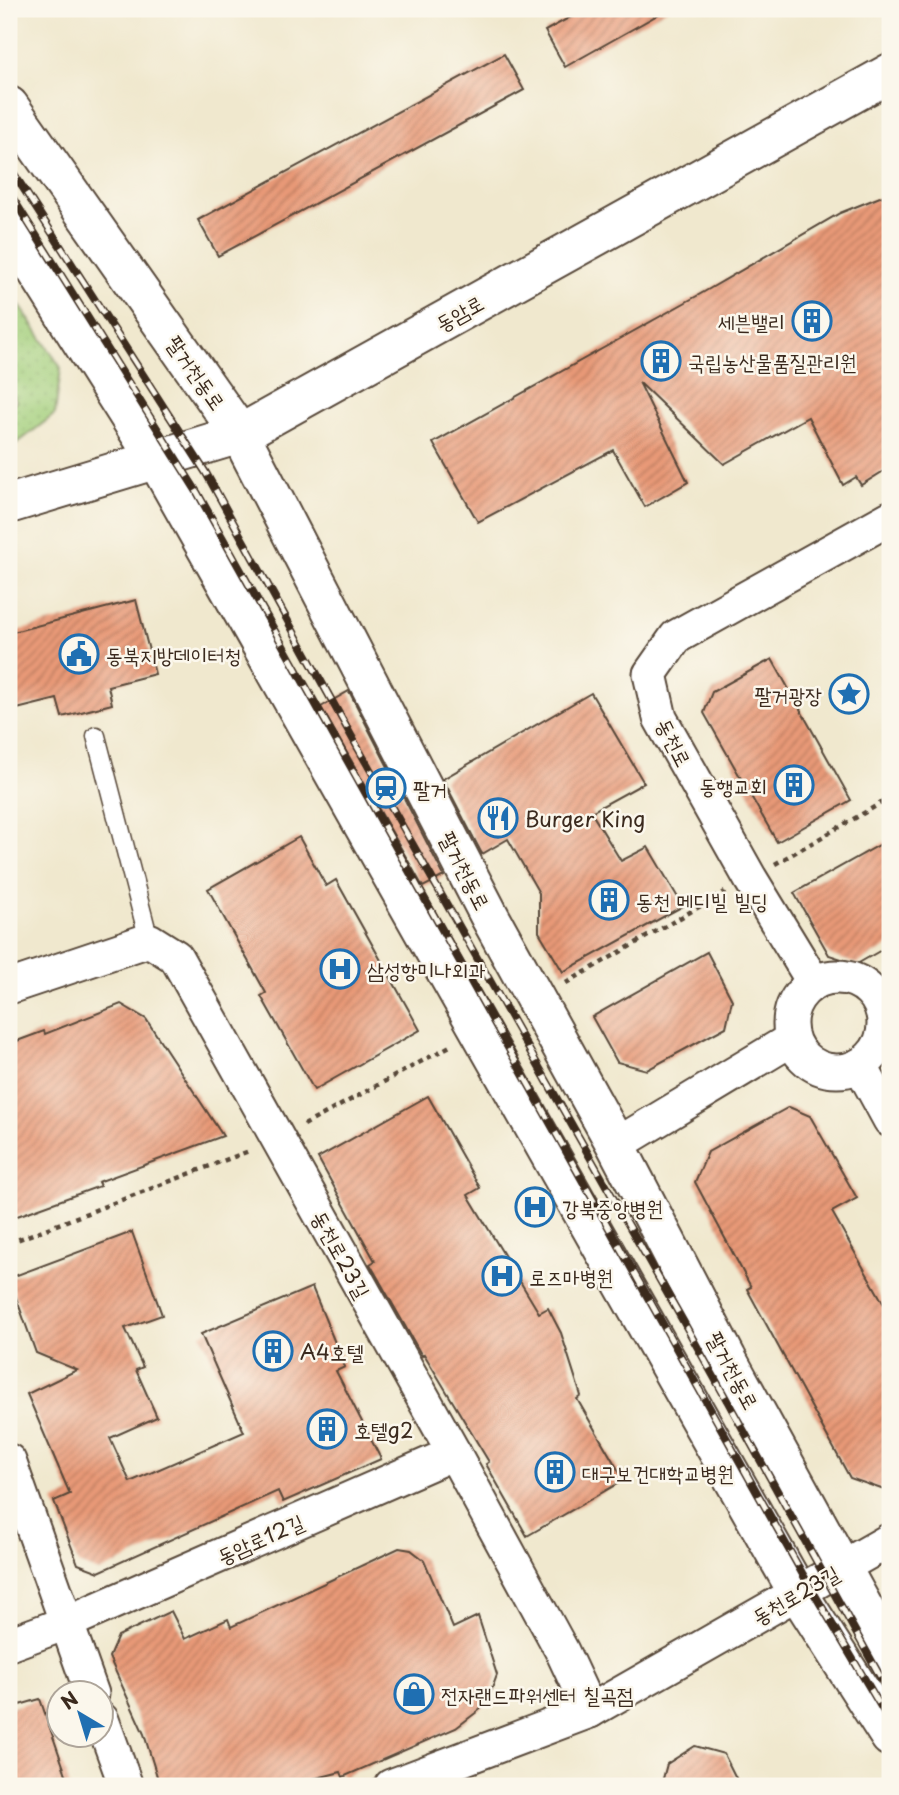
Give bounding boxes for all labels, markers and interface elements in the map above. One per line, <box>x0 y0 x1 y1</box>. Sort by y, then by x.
street label: 동암로 <box>429 286 489 338</box>
building icon: 세븐밸리 <box>791 300 833 342</box>
place label: 세븐밸리 <box>717 305 785 337</box>
street label: 팔거천동로 <box>160 328 234 416</box>
building icon: 국립농산물품질관리원 <box>640 340 682 382</box>
place label: 국립농산물품질관리원 <box>688 345 857 377</box>
public building icon: 동북지방데이터청 <box>58 633 100 675</box>
place label: 동북지방데이터청 <box>106 638 241 670</box>
place icon: 팔거광장 <box>828 673 870 715</box>
place label: 팔거광장 <box>754 678 822 710</box>
street label: 동천로 <box>649 712 701 772</box>
building icon: 동행교회 <box>773 764 815 806</box>
station icon: 팔거 <box>365 767 407 809</box>
place label: 동행교회 <box>699 769 767 801</box>
place label: 팔거 <box>413 772 447 804</box>
restaurant icon: Burger King <box>477 797 519 839</box>
place label: Burger King <box>525 802 645 834</box>
street label: 팔거천동로 <box>433 825 499 915</box>
building icon: 동천 메디빌 빌딩 <box>588 879 630 921</box>
place label: 동천 메디빌 빌딩 <box>636 884 768 916</box>
hospital icon: 삼성항미나외과 <box>319 948 361 990</box>
place label: 삼성항미나외과 <box>367 953 485 985</box>
hospital icon: 강북중앙병원 <box>514 1186 556 1228</box>
place label: 강북중앙병원 <box>562 1191 663 1223</box>
street label: 동천로23길 <box>305 1204 379 1304</box>
hospital icon: 로즈마병원 <box>481 1255 523 1297</box>
place label: 로즈마병원 <box>529 1260 614 1292</box>
street label: 팔거천동로 <box>700 1325 768 1415</box>
building icon: A4호텔 <box>252 1330 294 1372</box>
place label: A4호텔 <box>300 1335 364 1367</box>
building icon: 호텔g2 <box>306 1408 348 1450</box>
place label: 호텔g2 <box>354 1413 413 1445</box>
building icon: 대구보건대학교병원 <box>534 1451 576 1493</box>
place label: 대구보건대학교병원 <box>582 1456 734 1488</box>
street label: 동암로12길 <box>212 1505 309 1571</box>
street label: 동천로23길 <box>745 1556 845 1632</box>
shop icon: 전자랜드파워센터 칠곡점 <box>393 1673 435 1715</box>
place label: 전자랜드파워센터 칠곡점 <box>441 1678 634 1710</box>
north arrow <box>46 1680 116 1750</box>
text: N <box>54 1684 83 1715</box>

